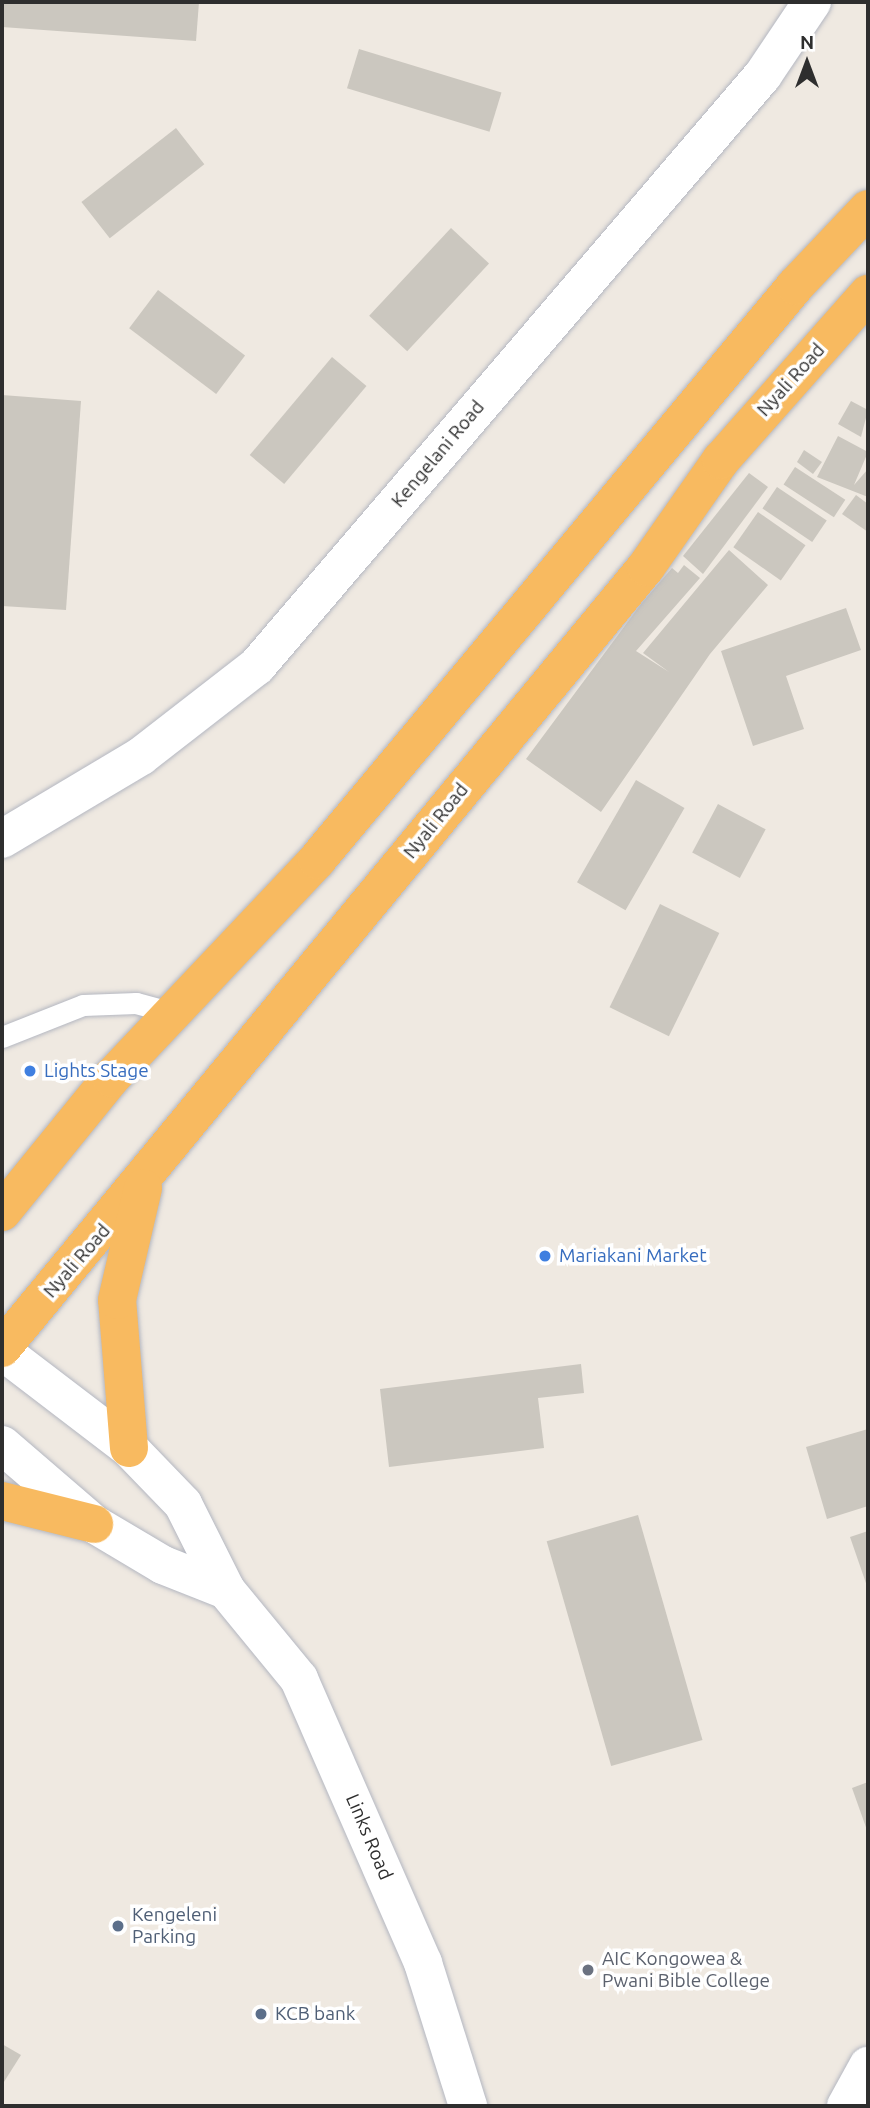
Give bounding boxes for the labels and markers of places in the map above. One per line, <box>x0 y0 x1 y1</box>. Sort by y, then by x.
place label: Lights Stage <box>44 1060 149 1082</box>
marker: Lights Stage <box>22 1063 38 1079</box>
place label: Mariakani Market <box>559 1245 707 1267</box>
marker: Mariakani Market <box>537 1248 553 1264</box>
place label: Kengeleni Parking <box>132 1904 217 1948</box>
marker: Kengeleni Parking <box>110 1918 126 1934</box>
place label: AIC Kongowea & Pwani Bible College <box>602 1948 770 1992</box>
marker: AIC Kongowea & Pwani Bible College <box>580 1962 596 1978</box>
place label: KCB bank <box>275 2003 355 2025</box>
marker: KCB bank <box>253 2006 269 2022</box>

